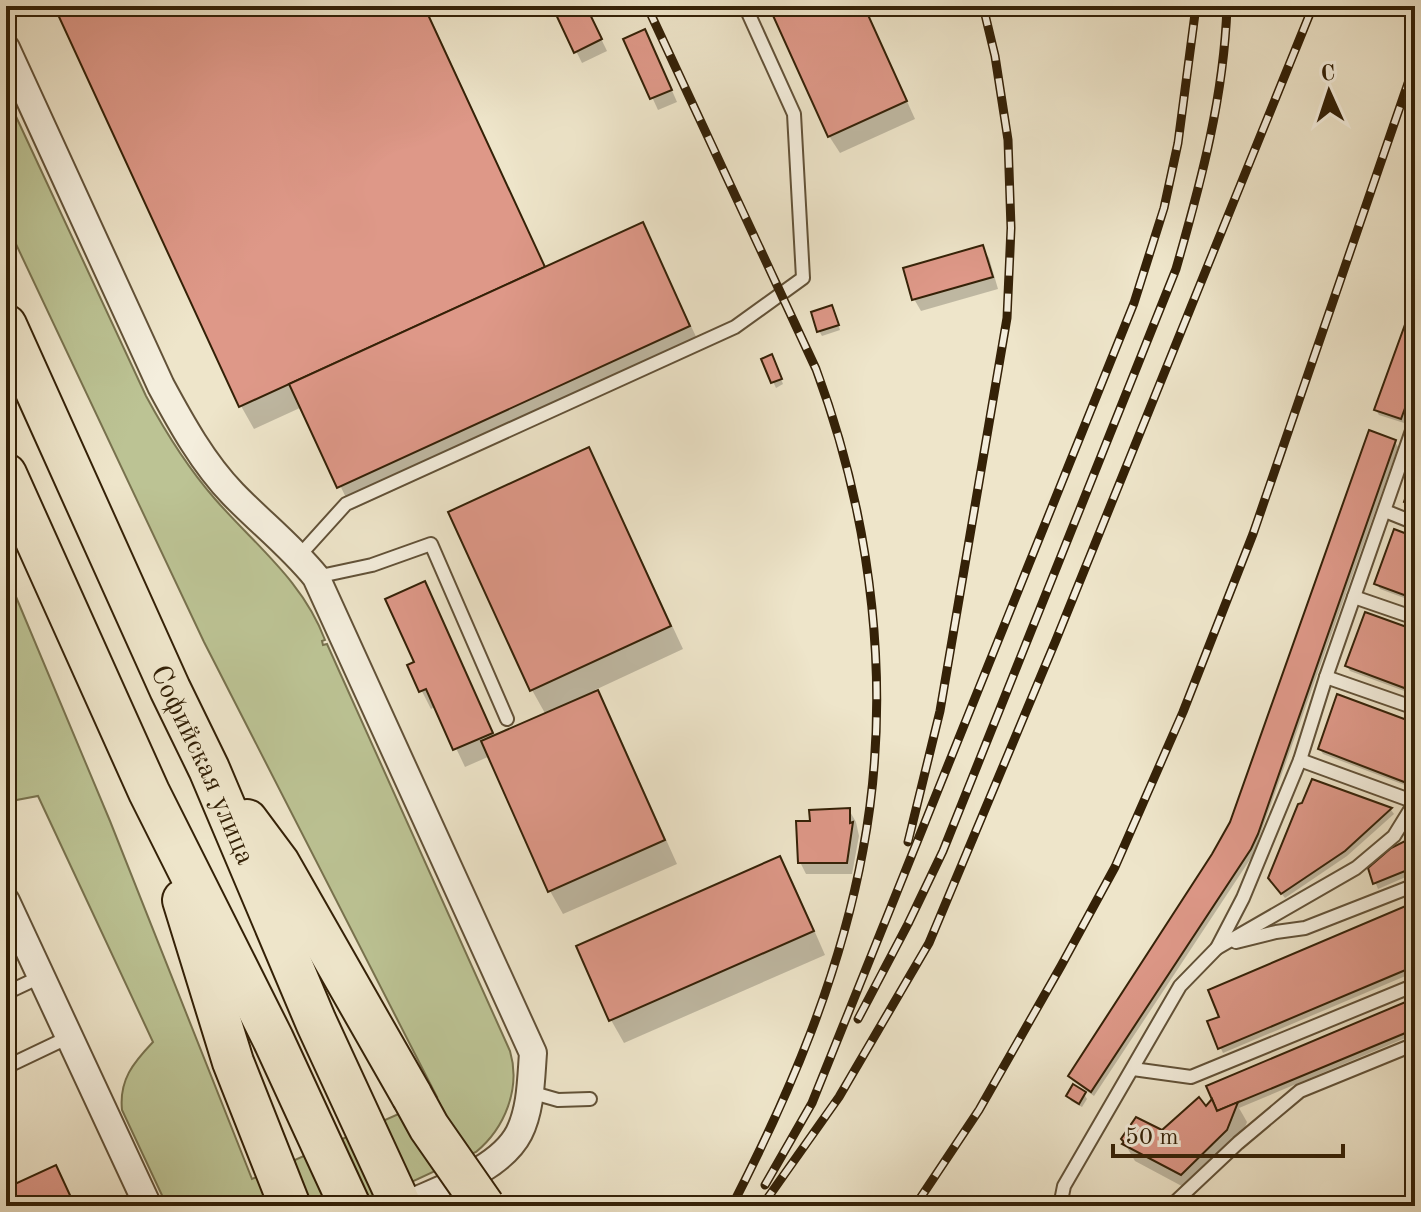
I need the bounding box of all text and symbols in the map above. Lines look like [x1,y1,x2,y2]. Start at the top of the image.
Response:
north arrow [1289,52,1369,132]
text: С [1320,63,1336,85]
street label: Софийская улица [144,662,259,869]
scale bar [1113,1108,1343,1158]
text: 50 m [1125,1126,1179,1150]

